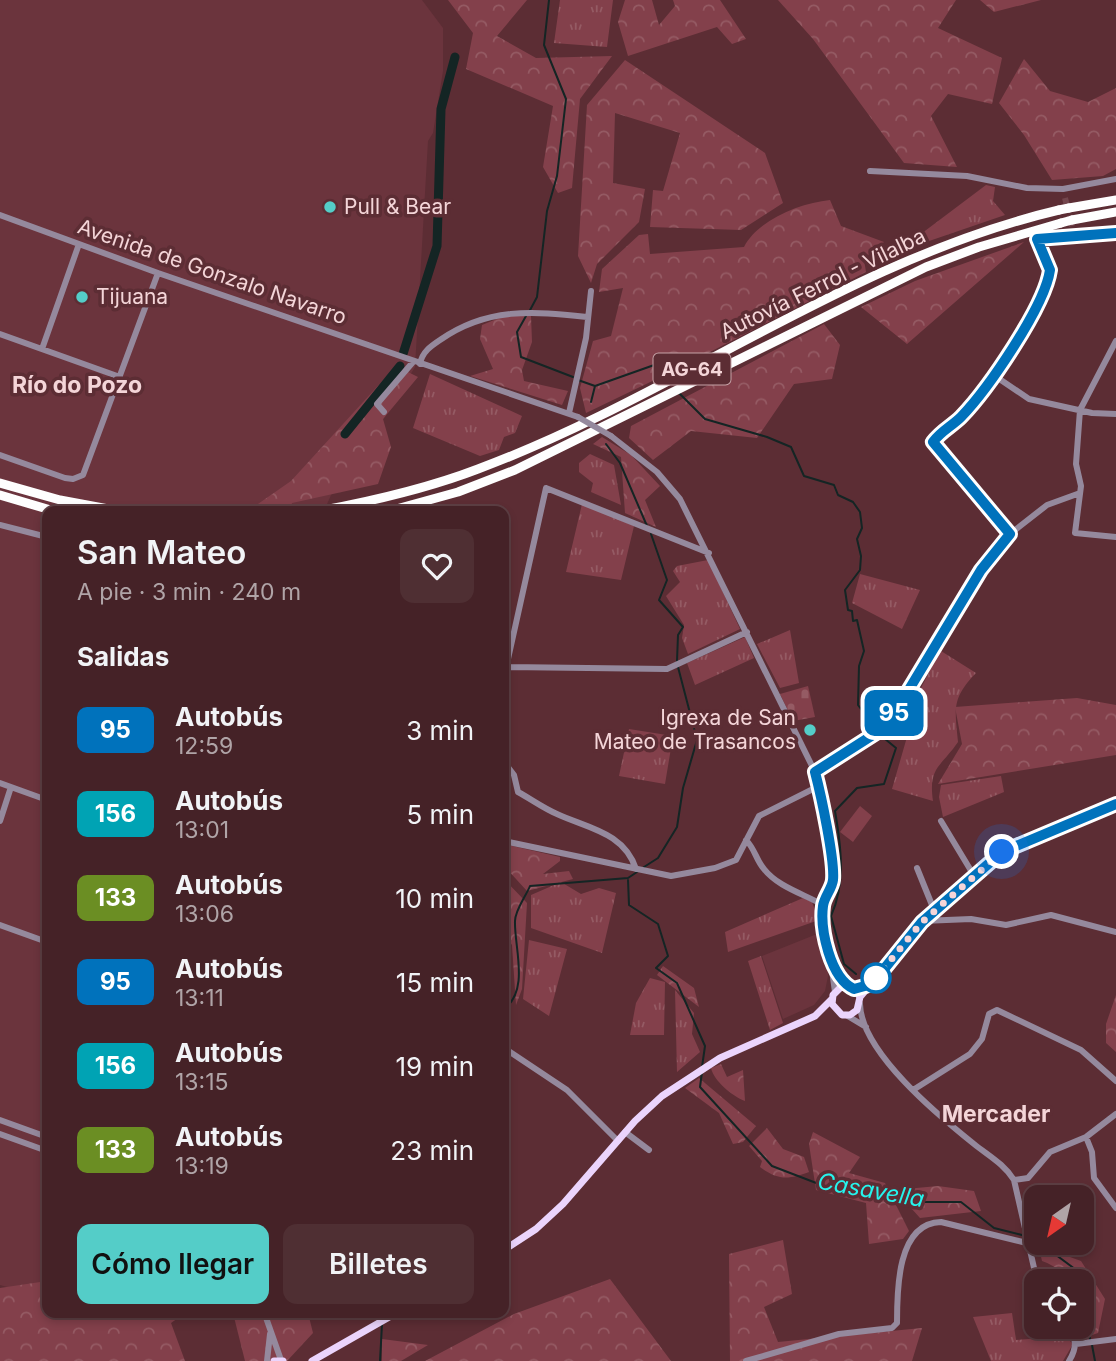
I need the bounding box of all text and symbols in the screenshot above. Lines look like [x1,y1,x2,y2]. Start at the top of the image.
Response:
place label: Pull & Bear [344,194,451,219]
marker: Pull & Bear [322,199,338,215]
street label: Avenida de Gonzalo Navarro [75,214,350,329]
street label: Autovía Ferrol - Vilalba [716,223,930,344]
place label: Tijuana [96,284,168,309]
marker: Tijuana [74,289,90,305]
road number: AG-64 [654,354,730,384]
district label: Río do Pozo [12,371,142,399]
button: heart [400,529,474,603]
text: San Mateo [77,532,246,572]
text: A pie · 3 min · 240 m [77,578,301,606]
text: Salidas [77,641,169,672]
line badge: 95 [862,690,926,736]
text: 95 [879,698,909,727]
text: Autobús [175,701,283,732]
place label: Igrexa de San Mateo de Trasancos [594,705,796,754]
text: 95 [100,715,131,744]
text: 3 min [406,715,474,746]
marker: Igrexa de San Mateo de Trasancos [802,722,818,738]
text: 12:59 [175,732,233,760]
text: Autobús [175,785,283,816]
text: 156 [95,799,136,828]
text: 5 min [406,799,474,830]
text: 13:01 [175,816,229,844]
your location [984,834,1019,869]
text: Autobús [175,869,283,900]
text: 133 [95,883,136,912]
text: 10 min [395,883,474,914]
text: 13:06 [175,900,234,928]
text: Autobús [175,953,283,984]
unlabelled marker [861,963,891,993]
text: 95 [100,967,131,996]
text: 15 min [396,967,474,998]
text: 13:11 [175,984,224,1012]
text: Autobús [175,1037,283,1068]
text: 156 [95,1051,136,1080]
text: 19 min [396,1051,474,1082]
text: 13:15 [175,1068,229,1096]
district label: Mercader [942,1100,1050,1128]
text: Autobús [175,1121,283,1152]
text: 133 [95,1135,136,1164]
text: 23 min [390,1135,474,1166]
text: 13:19 [175,1152,229,1180]
water label: Casavella [815,1167,927,1213]
north arrow [1024,1185,1094,1255]
map controls [1024,1185,1094,1339]
button: Cómo llegar [77,1224,269,1304]
button: Billetes [283,1224,474,1304]
button: locate [1024,1269,1094,1339]

